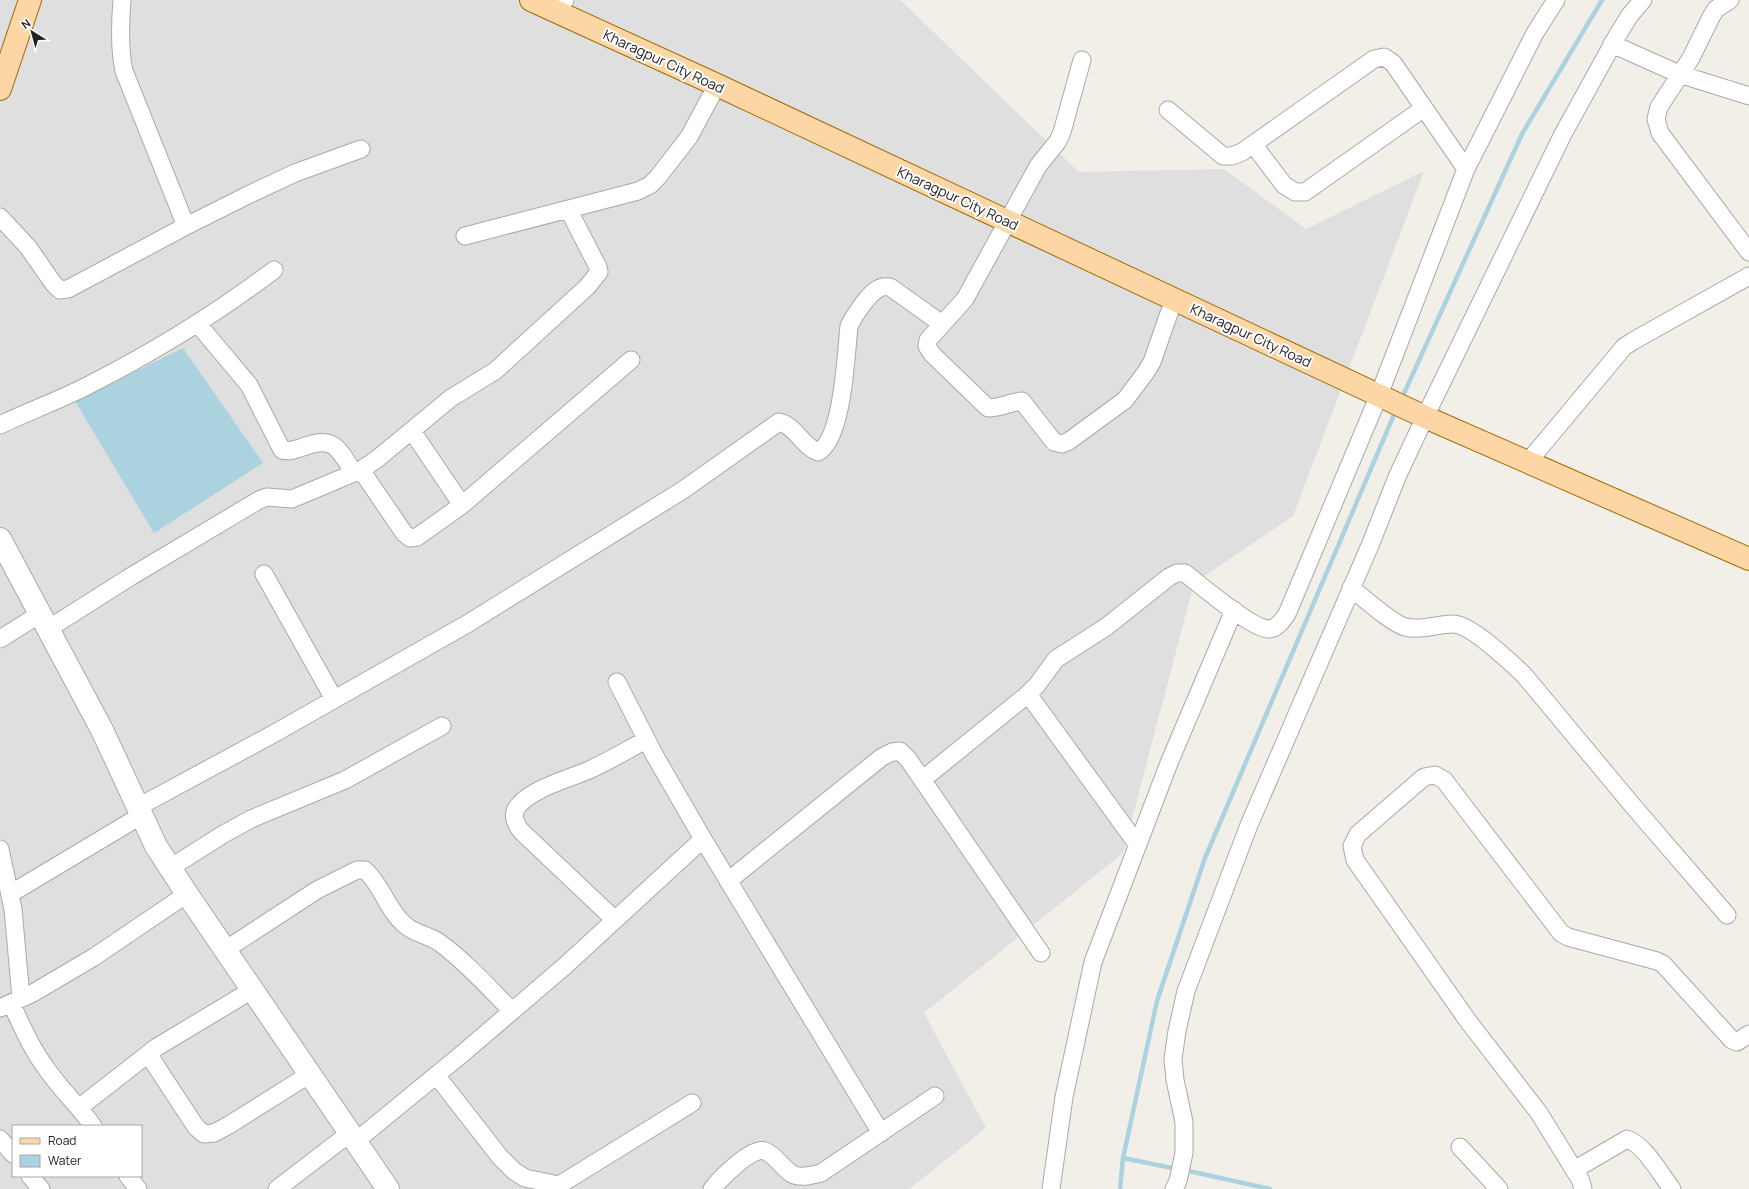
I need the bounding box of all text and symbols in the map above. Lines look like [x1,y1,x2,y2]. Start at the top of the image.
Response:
north arrow [12,12,52,52]
text: N [18,15,33,32]
street label: Kharagpur City Road [600,25,728,97]
street label: Kharagpur City Road [894,162,1022,234]
street label: Kharagpur City Road [1187,299,1315,371]
legend [12,1125,142,1177]
text: Road [48,1132,76,1149]
text: Water [48,1152,82,1169]

